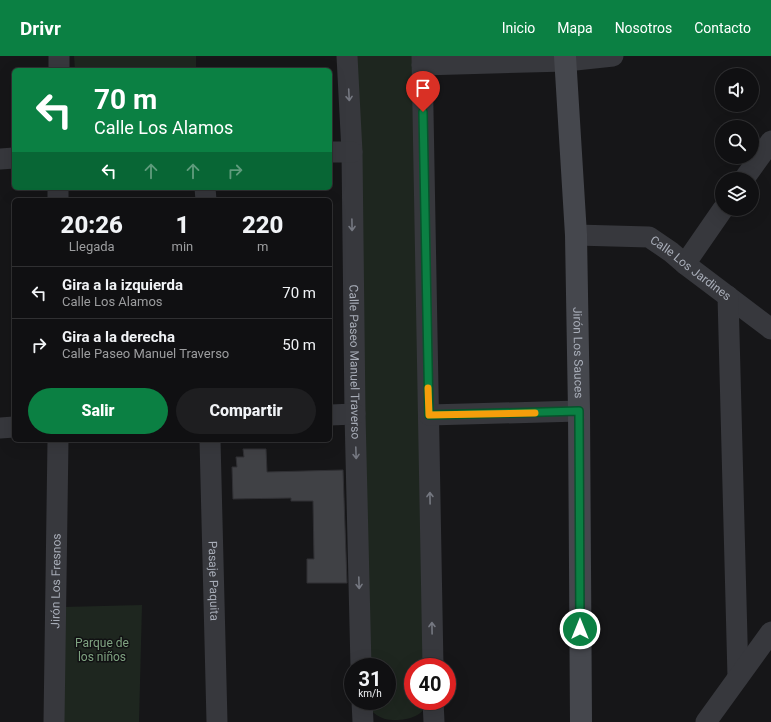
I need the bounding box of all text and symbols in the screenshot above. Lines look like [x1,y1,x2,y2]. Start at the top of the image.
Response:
text: Drivr [20,17,61,40]
text: Inicio [502,20,535,36]
text: Mapa [557,20,593,36]
text: Nosotros [615,20,672,36]
text: Contacto [694,20,751,36]
map controls [715,68,759,216]
button: sound [715,68,759,112]
pin [406,71,440,112]
icon: arrive [412,77,434,99]
text: 70 m [94,83,157,116]
icon: left [28,84,80,136]
one-way arrow [345,88,353,101]
text: Calle Los Alamos [94,117,233,138]
button: search [715,120,759,164]
icon: left [98,160,120,182]
icon: ahead [140,160,162,182]
icon: ahead [182,160,204,182]
icon: right [224,160,246,182]
button: layers [715,172,759,216]
text: 20:26 [61,211,123,239]
text: 1 [175,211,189,239]
text: 220 [242,211,283,239]
one-way arrow [348,218,356,231]
street label: Calle Los Jardines [647,233,734,303]
text: Llegada [69,239,115,254]
text: min [172,239,193,254]
text: m [257,239,268,254]
text: Gira a la izquierda [62,276,183,294]
icon: left [28,282,50,304]
text: 70 m [282,284,316,302]
street label: Calle Paseo Manuel Traverso [347,284,363,439]
text: Calle Los Alamos [62,294,163,309]
street label: Jirón Los Sauces [570,307,586,399]
text: Gira a la derecha [62,328,175,346]
icon: right [28,334,50,356]
text: 50 m [282,336,316,354]
text: Calle Paseo Manuel Traverso [62,346,229,361]
button: Salir [28,388,168,434]
button: Compartir [176,388,316,434]
one-way arrow [352,446,359,459]
one-way arrow [426,492,434,505]
street label: Jirón Los Fresnos [48,533,64,629]
street label: Pasaje Paquita [206,541,221,621]
one-way arrow [355,576,363,589]
position arrow [559,608,601,650]
one-way arrow [428,622,436,635]
park label: Parque de los niños [75,636,129,664]
speed limit sign: 40 [404,658,456,710]
text: 31 [359,667,381,691]
text: km/h [358,688,382,699]

